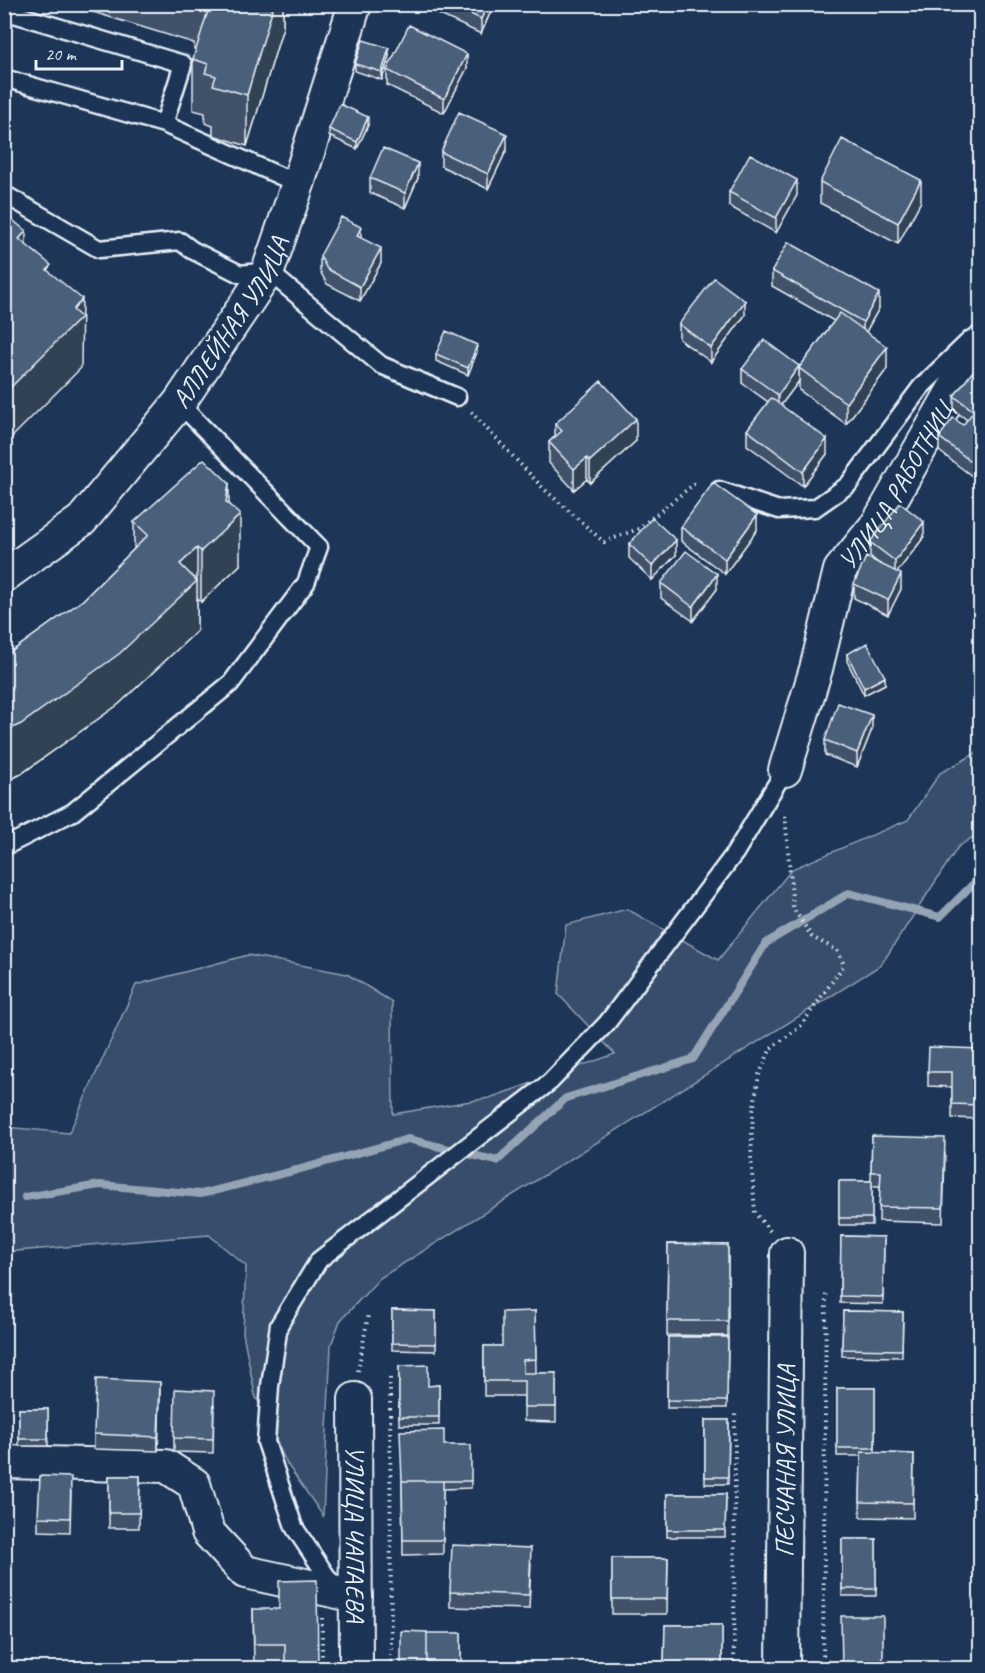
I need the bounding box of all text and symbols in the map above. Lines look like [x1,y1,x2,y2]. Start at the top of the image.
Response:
scale bar [36,33,122,71]
text: 20 m [45,43,78,65]
street label: АЛЛЕЙНАЯ УЛИЦА [164,231,295,414]
street label: УЛИЦА РАБОТНИЦ [831,393,961,576]
street label: ПЕСЧАНАЯ УЛИЦА [768,1363,802,1557]
street label: УЛИЦА ЧАПАЕВА [339,1446,372,1624]

